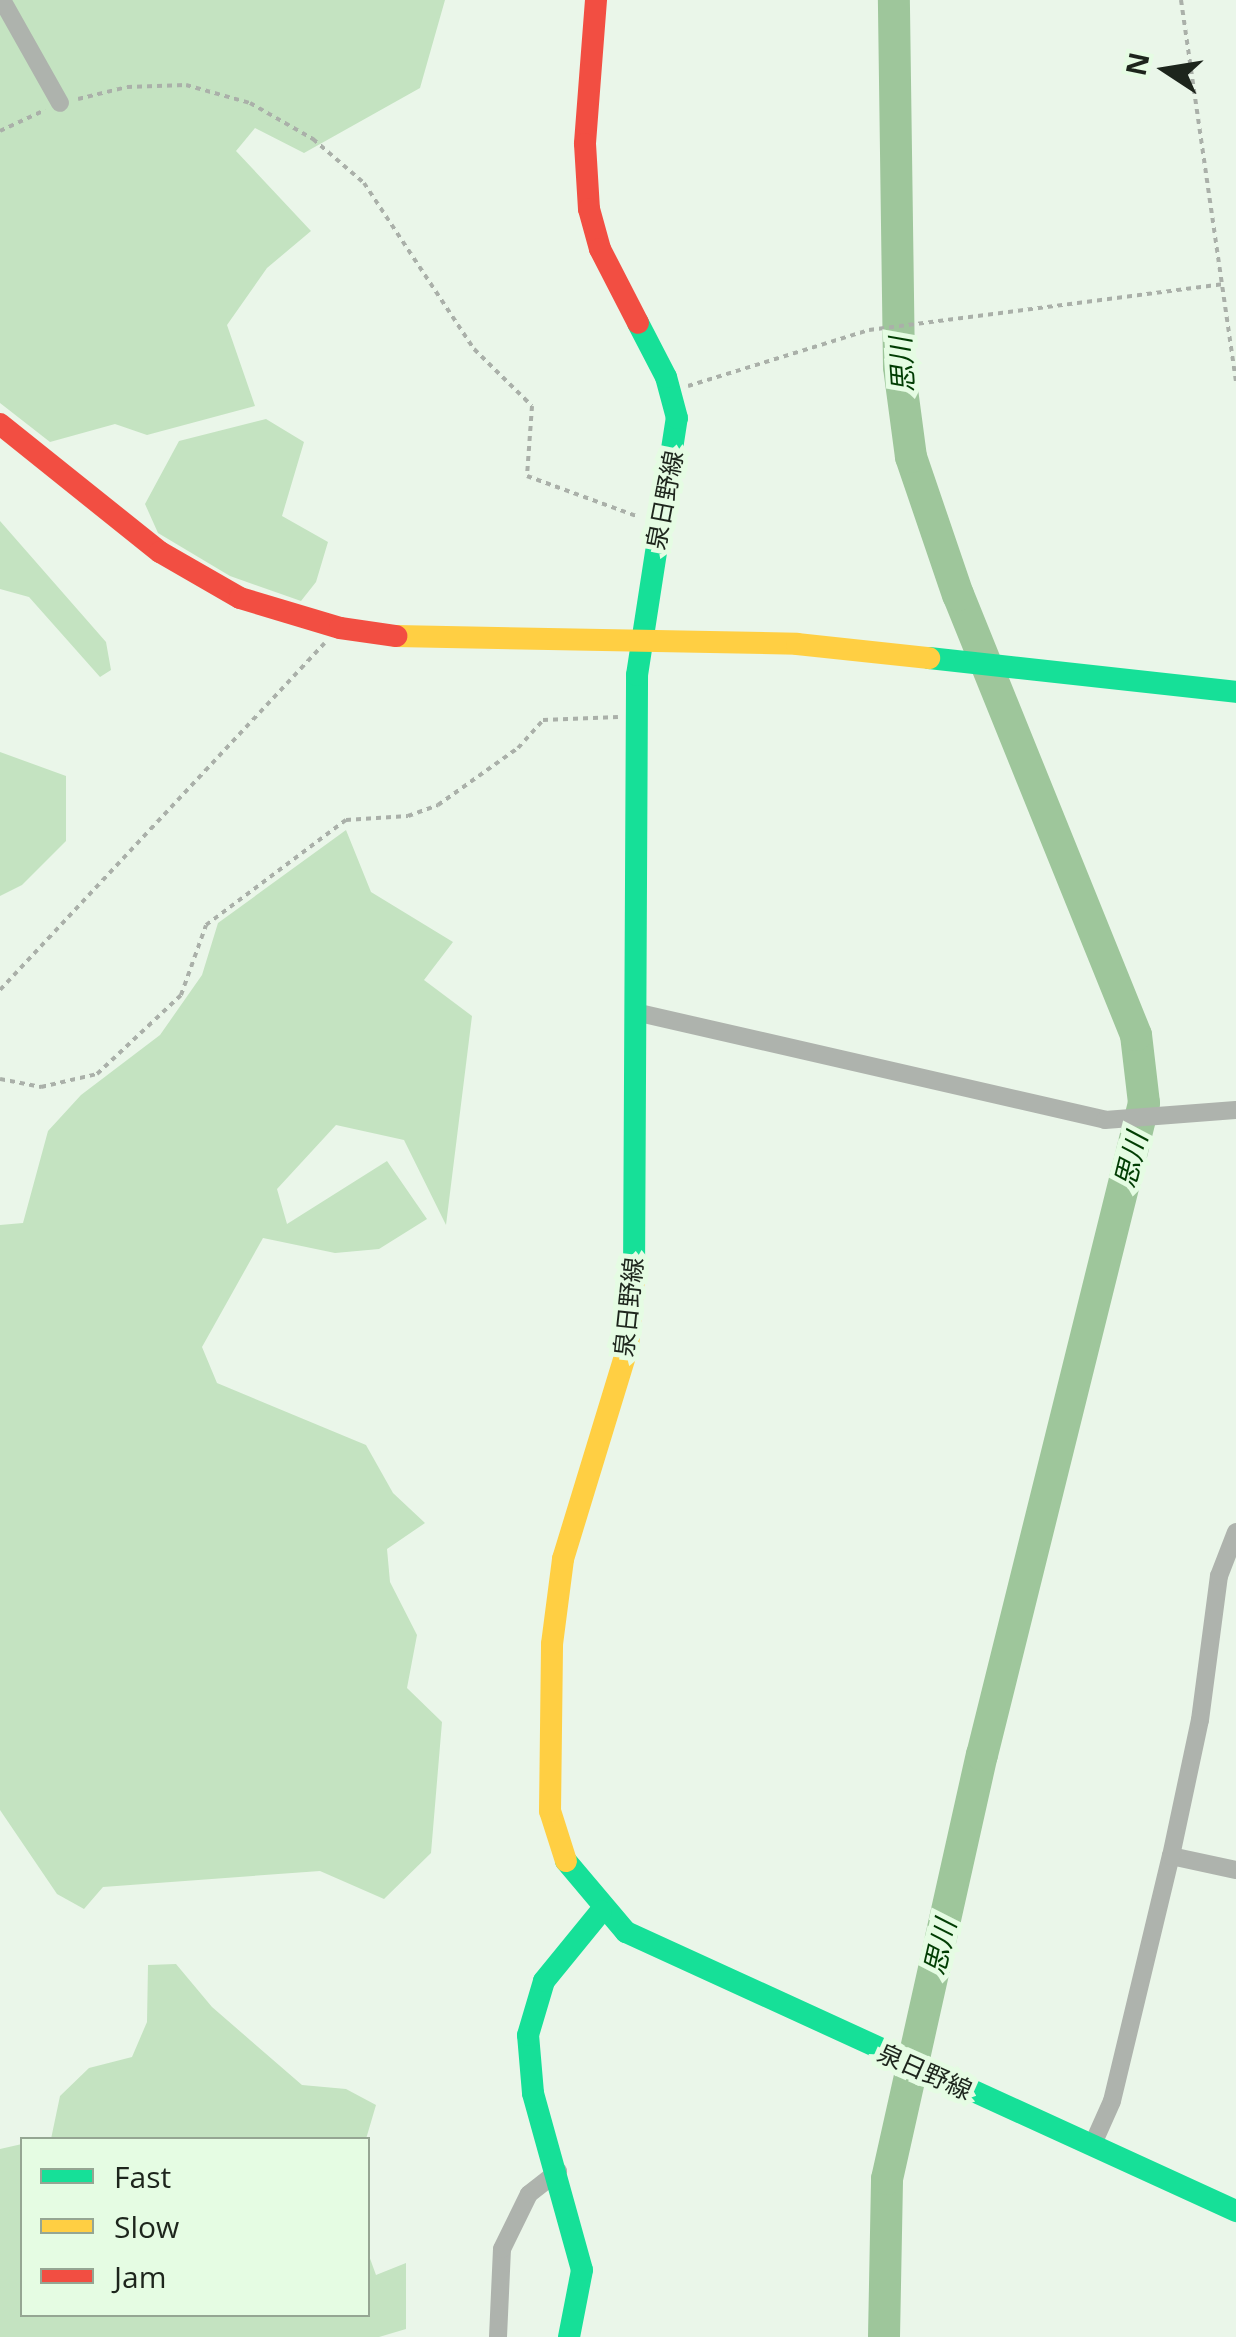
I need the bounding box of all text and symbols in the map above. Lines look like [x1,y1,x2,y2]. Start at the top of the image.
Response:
north arrow [1116,20,1216,120]
text: N [1116,49,1158,79]
water label: 思川 [882,336,920,394]
street label: 泉日野線 [640,448,688,552]
water label: 思川 [1107,1129,1153,1191]
street label: 泉日野線 [608,1256,648,1358]
water label: 思川 [916,1916,962,1978]
street label: 泉日野線 [873,2037,977,2105]
legend [20,2137,370,2317]
text: Fast [114,2156,171,2197]
text: Slow [114,2206,179,2247]
text: Jam [114,2256,167,2297]

